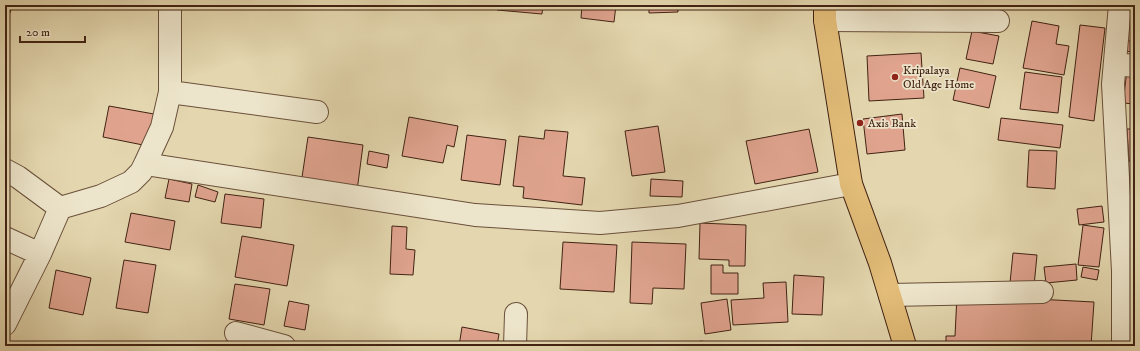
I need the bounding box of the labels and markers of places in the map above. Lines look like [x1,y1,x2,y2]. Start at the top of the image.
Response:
place label: Kripalaya Old Age Home [903,63,974,92]
marker: Kripalaya Old Age Home [890,72,900,82]
place label: Axis Bank [868,116,916,131]
marker: Axis Bank [855,118,865,128]

